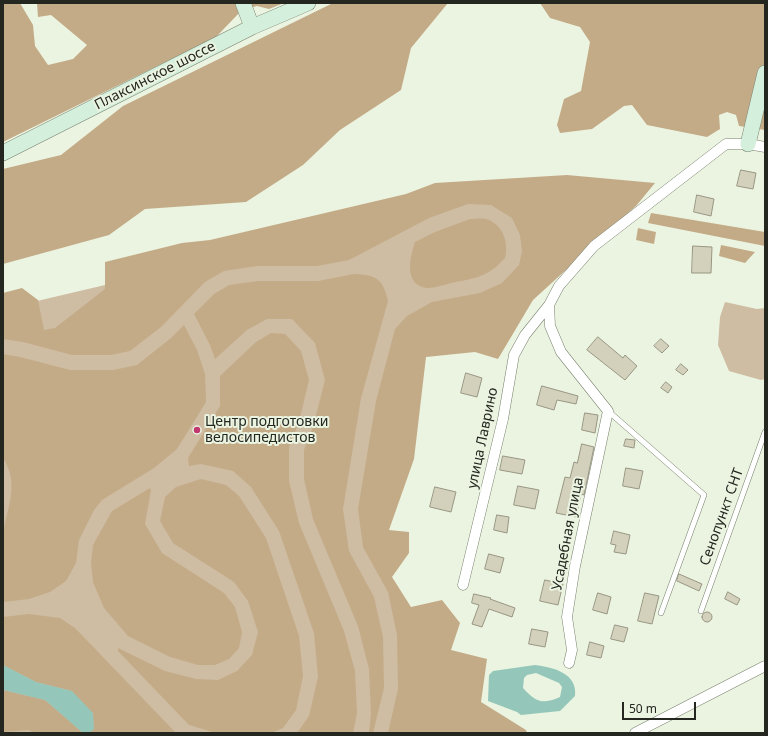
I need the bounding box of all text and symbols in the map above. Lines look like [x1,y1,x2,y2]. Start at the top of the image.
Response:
street label: Плаксинское шоссе [92,38,218,114]
street label: улица Лаврино [464,386,502,490]
place label: Центр подготовки велосипедистов [205,414,328,446]
marker: Центр подготовки велосипедистов [192,425,202,435]
street label: Сенопункт СНТ [697,466,747,568]
street label: Усадебная улица [549,476,587,592]
scale bar [624,694,698,720]
text: 50 m [629,700,657,717]

